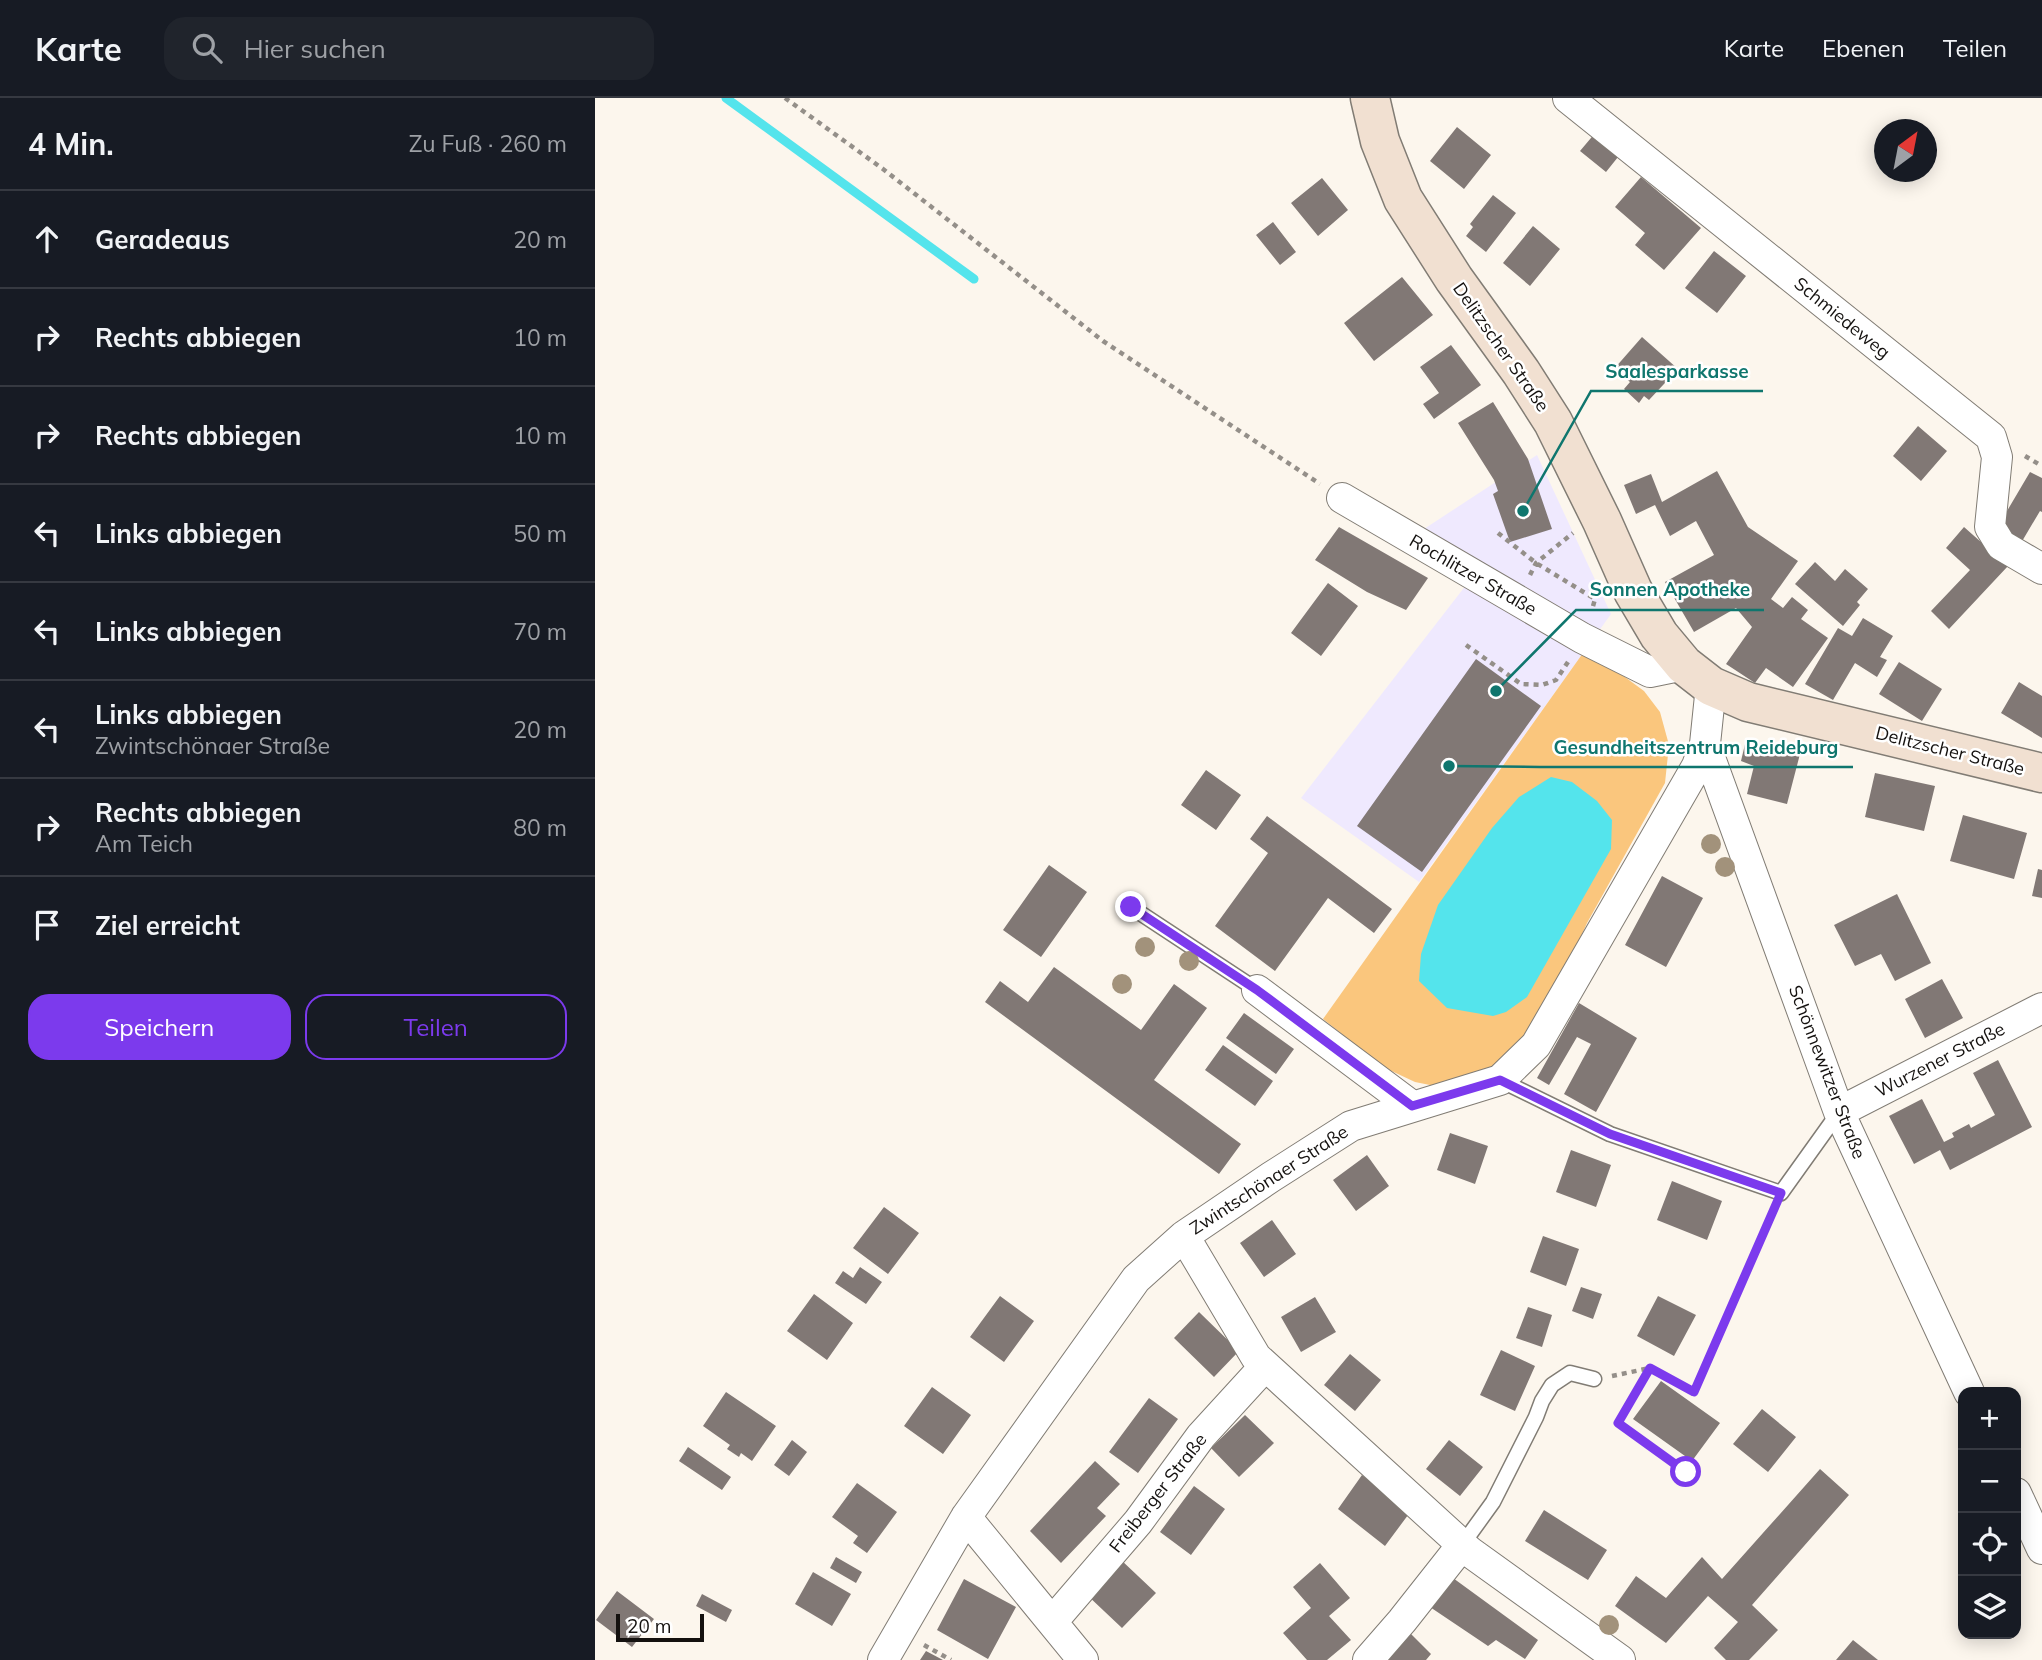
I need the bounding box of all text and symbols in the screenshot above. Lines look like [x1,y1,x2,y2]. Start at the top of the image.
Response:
search box [164,17,654,80]
text: Karte [35,28,122,69]
icon: search [188,29,226,67]
text: Hier suchen [244,32,386,65]
text: Karte [1724,33,1784,63]
text: Ebenen [1822,33,1905,63]
text: Teilen [1943,33,2007,63]
north arrow [1874,119,1937,182]
text: 4 Min. [28,125,114,163]
text: Zu Fuß · 260 m [409,129,567,158]
icon: ahead [28,220,66,258]
text: Geradeaus [95,223,230,256]
text: 20 m [513,225,567,254]
street label: Schmiedeweg [1790,272,1895,363]
street label: Delitzscher Straße [1448,278,1555,416]
icon: right [28,318,66,356]
text: Rechts abbiegen [95,321,301,354]
text: 10 m [513,323,567,352]
callout: Saalesparkasse [1591,351,1763,391]
text: Saalesparkasse [1605,359,1749,383]
icon: right [28,416,66,454]
text: Rechts abbiegen [95,419,301,452]
text: 10 m [513,421,567,450]
icon: left [28,514,66,552]
text: Links abbiegen [95,517,282,550]
text: 50 m [513,519,567,548]
street label: Rochlitzer Straße [1406,529,1541,620]
callout: Sonnen Apotheke [1576,570,1764,610]
text: Sonnen Apotheke [1590,577,1750,601]
icon: left [28,612,66,650]
text: Links abbiegen [95,615,282,648]
text: 70 m [513,617,567,646]
text: Links abbiegen [95,698,282,731]
icon: left [28,710,66,748]
text: 20 m [513,715,567,744]
street label: Delitzscher Straße [1873,721,2027,780]
callout: Gesundheitszentrum Reideburg [1540,727,1853,767]
text: Zwintschönaer Straße [95,731,330,760]
text: Gesundheitszentrum Reideburg [1554,735,1838,759]
text: Rechts abbiegen [95,796,301,829]
icon: right [28,808,66,846]
text: 80 m [513,813,567,842]
text: Am Teich [95,829,193,858]
route end [1115,891,1146,922]
icon: arrive [28,906,66,944]
text: Ziel erreicht [95,909,240,942]
street label: Schönnewitzer Straße [1784,982,1871,1162]
button: Speichern [28,994,291,1060]
button: Teilen [305,994,567,1060]
street label: Wurzener Straße [1871,1017,2008,1102]
street label: Zwintschönaer Straße [1185,1120,1352,1239]
map controls [1958,1387,2021,1639]
button: + [1958,1387,2021,1450]
street label: Freiberger Straße [1104,1428,1211,1557]
button: − [1958,1450,2021,1513]
route start [1670,1456,1701,1487]
button: locate [1958,1513,2021,1576]
button: layers [1958,1576,2021,1639]
scale bar [616,1611,703,1643]
text: 20 m [627,1614,671,1638]

